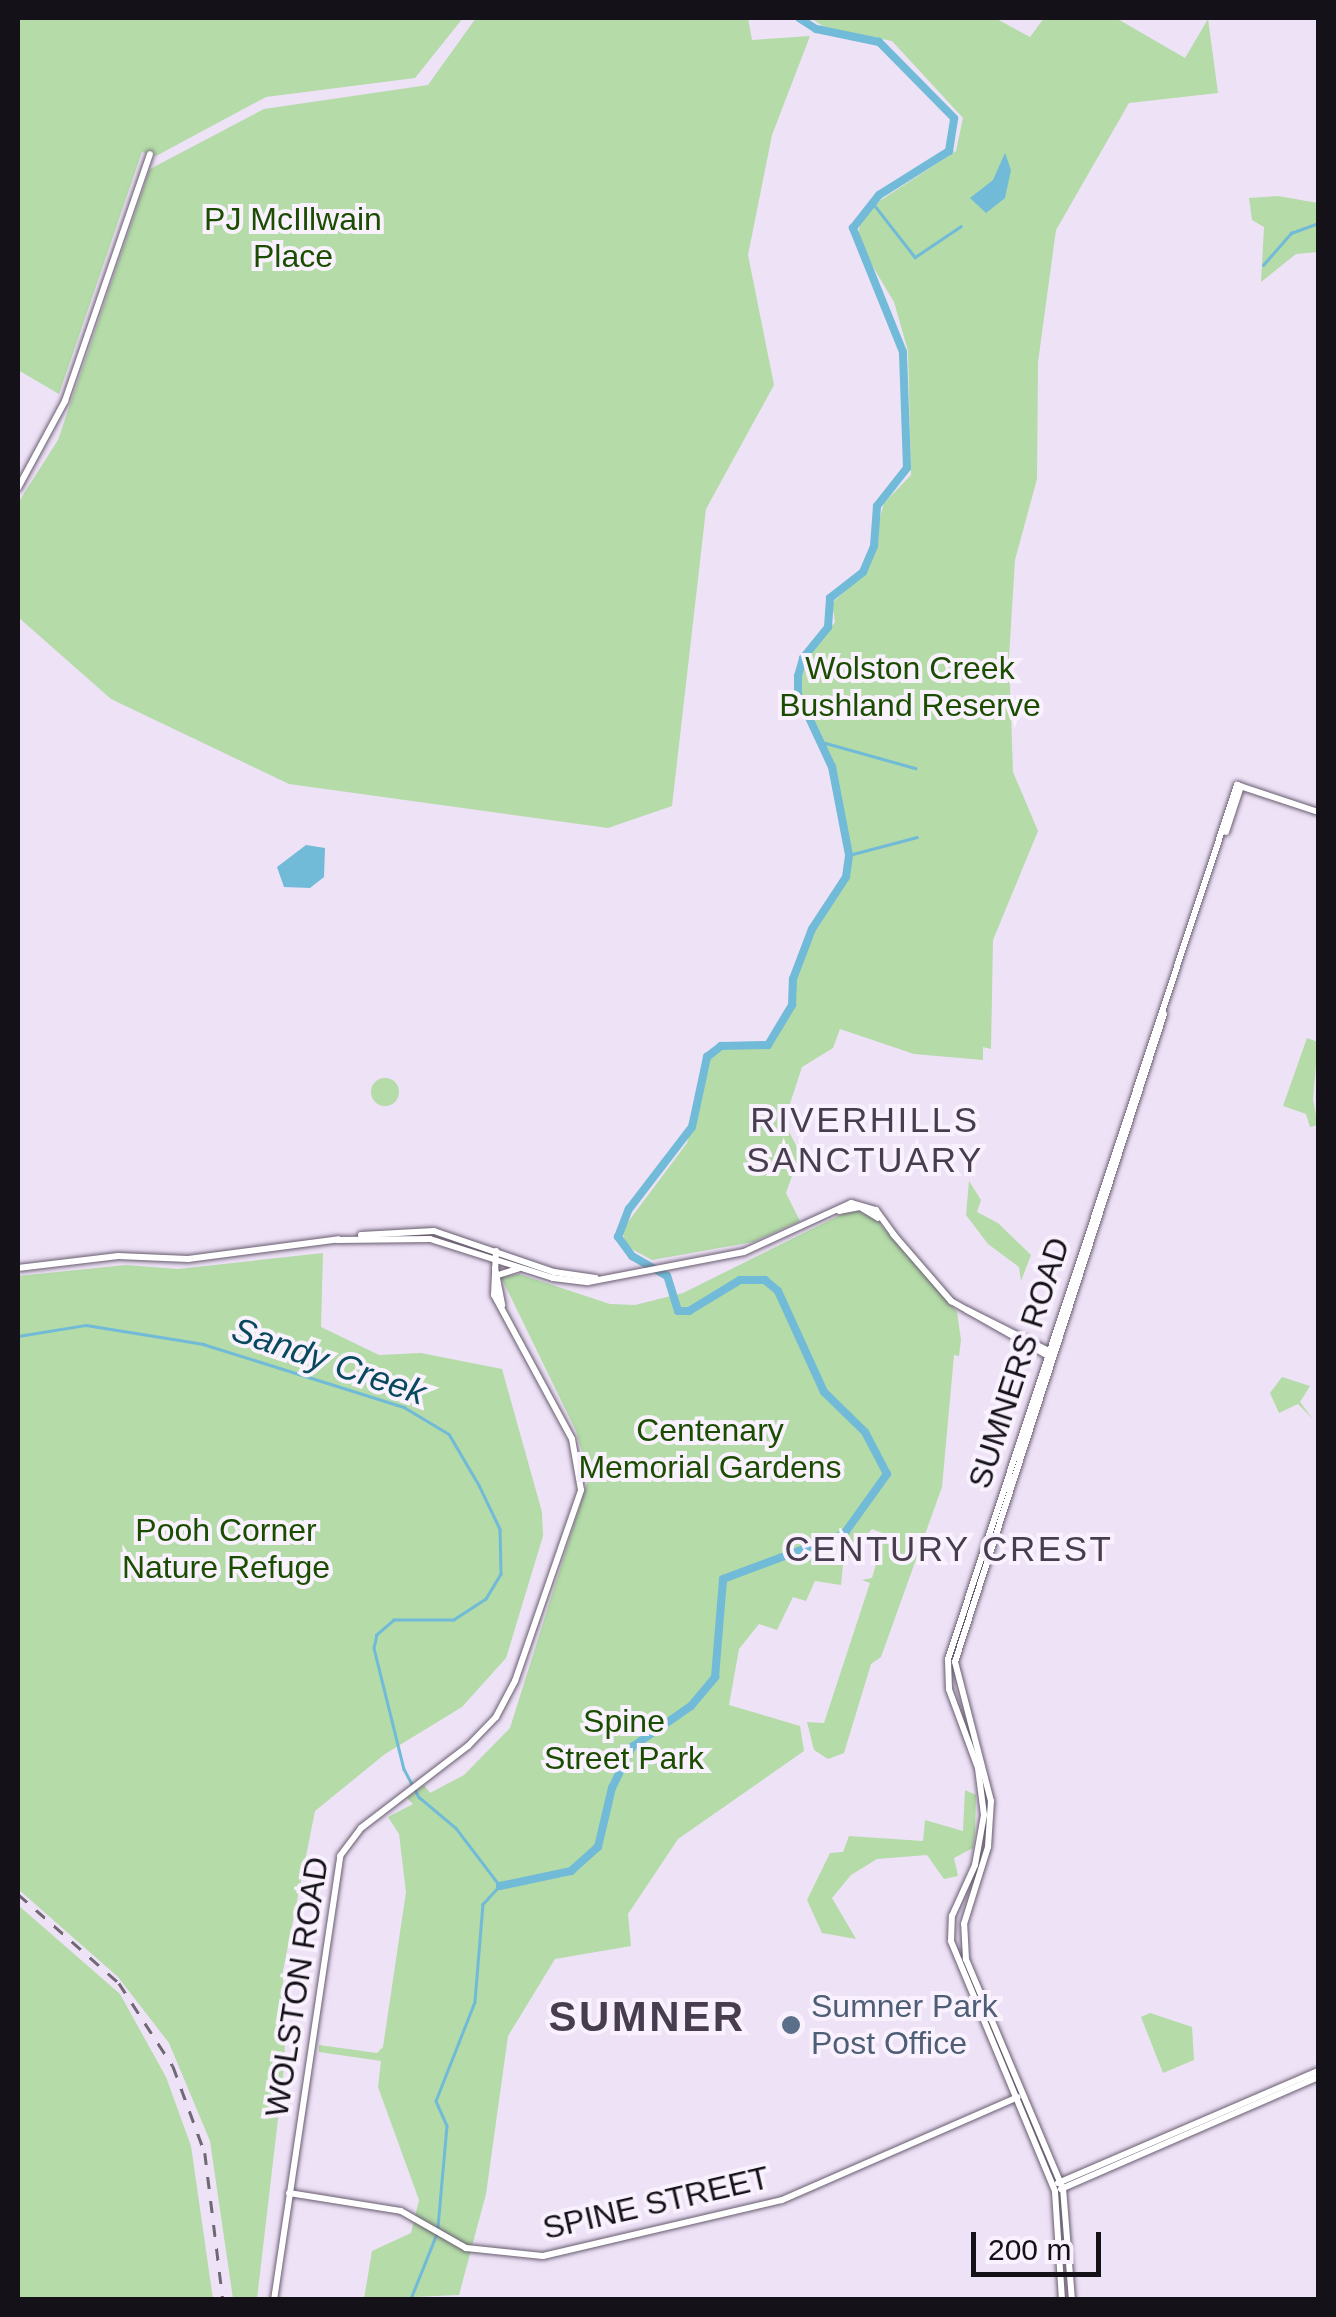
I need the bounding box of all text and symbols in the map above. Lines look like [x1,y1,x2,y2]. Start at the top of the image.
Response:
park label: PJ McIllwain Place [204,201,382,276]
park label: Wolston Creek Bushland Reserve [779,650,1041,725]
district label: RIVERHILLS SANCTUARY [746,1099,984,1181]
street label: SUMNERS ROAD [960,1233,1078,1493]
water label: Sandy Creek [227,1308,431,1414]
park label: Centenary Memorial Gardens [578,1412,842,1487]
park label: Pooh Corner Nature Refuge [122,1512,330,1587]
district label: CENTURY CREST [784,1528,1114,1570]
park label: Spine Street Park [544,1703,704,1778]
street label: WOLSTON ROAD [258,1854,336,2120]
place label: Sumner Park Post Office [811,1988,998,2063]
district label: SUMNER [548,1992,746,2042]
marker: Sumner Park Post Office [780,2014,802,2036]
street label: SPINE STREET [539,2158,773,2248]
scale bar [976,2212,1106,2274]
text: 200 m [988,2233,1071,2266]

